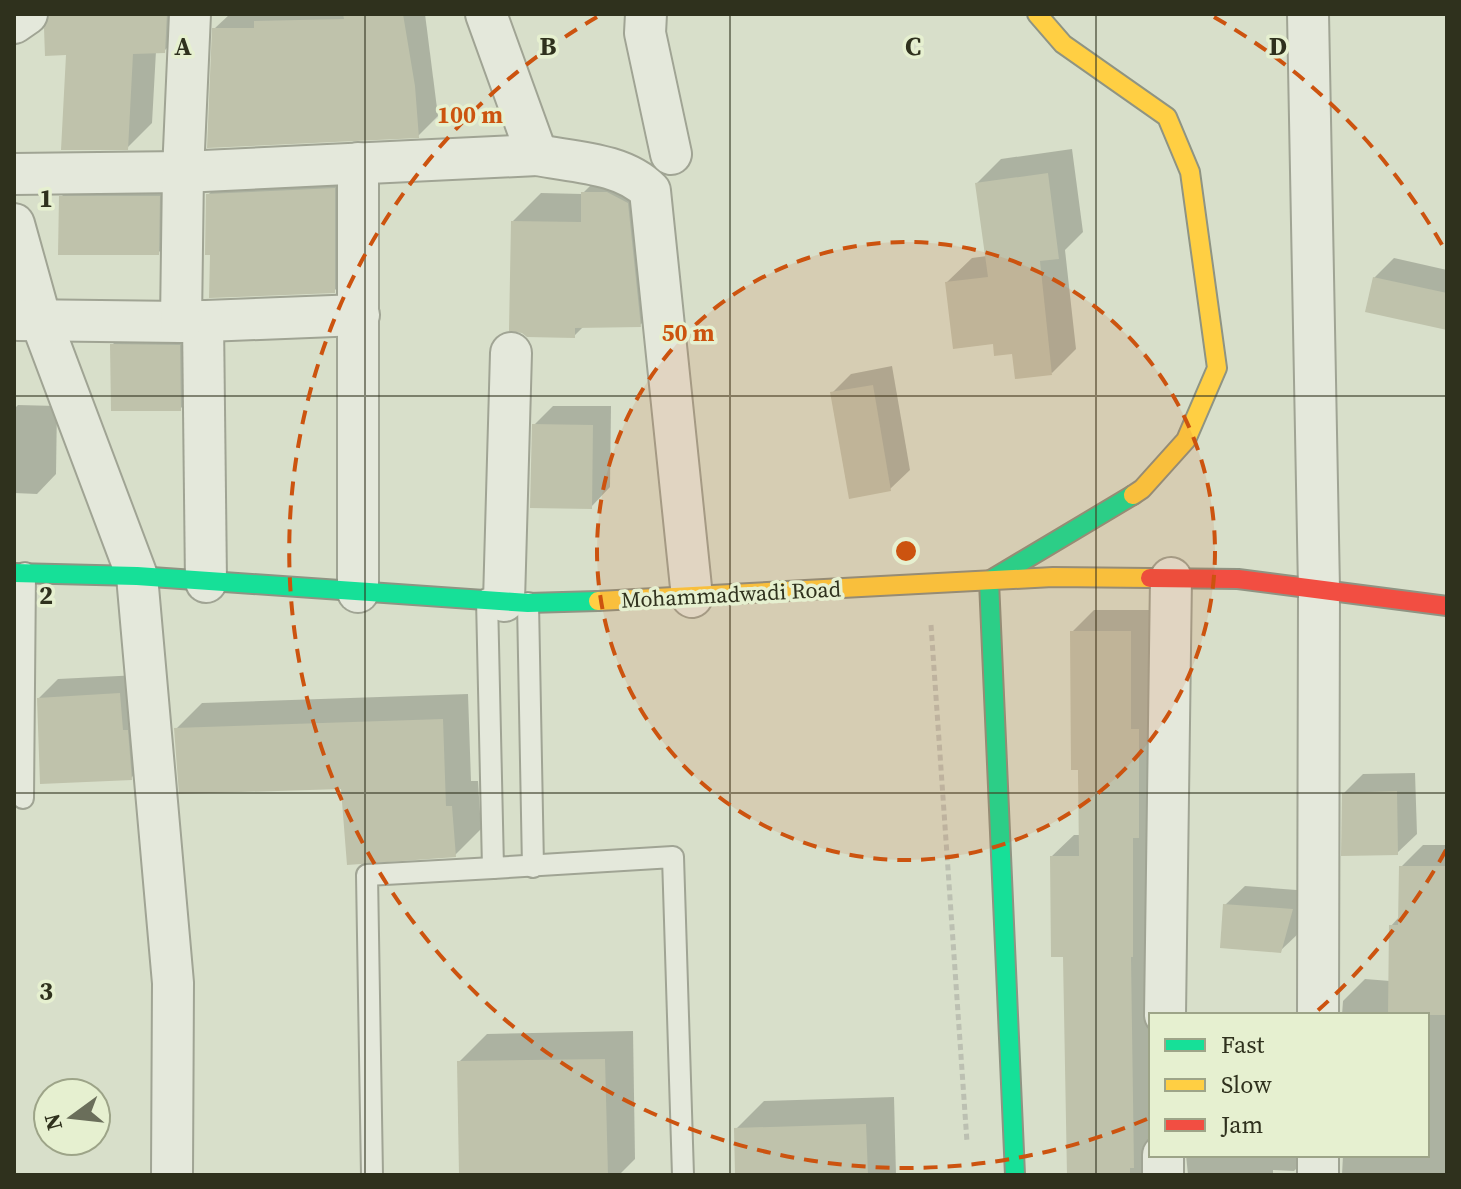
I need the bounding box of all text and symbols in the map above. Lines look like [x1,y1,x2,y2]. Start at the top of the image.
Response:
text: A [174,28,192,64]
text: B [540,28,557,64]
text: C [905,28,921,64]
text: D [1269,28,1287,64]
text: 100 m [437,98,503,131]
text: 1 [39,180,53,216]
text: 50 m [662,316,715,349]
centre of rings [892,537,920,565]
street label: Mohammadwadi Road [620,573,842,615]
text: 2 [39,577,53,613]
text: 3 [39,973,53,1009]
legend [1149,1013,1429,1157]
text: Fast [1221,1028,1265,1061]
text: Slow [1221,1068,1272,1101]
north arrow [32,1077,112,1157]
text: Jam [1220,1108,1263,1141]
text: N [36,1111,69,1134]

